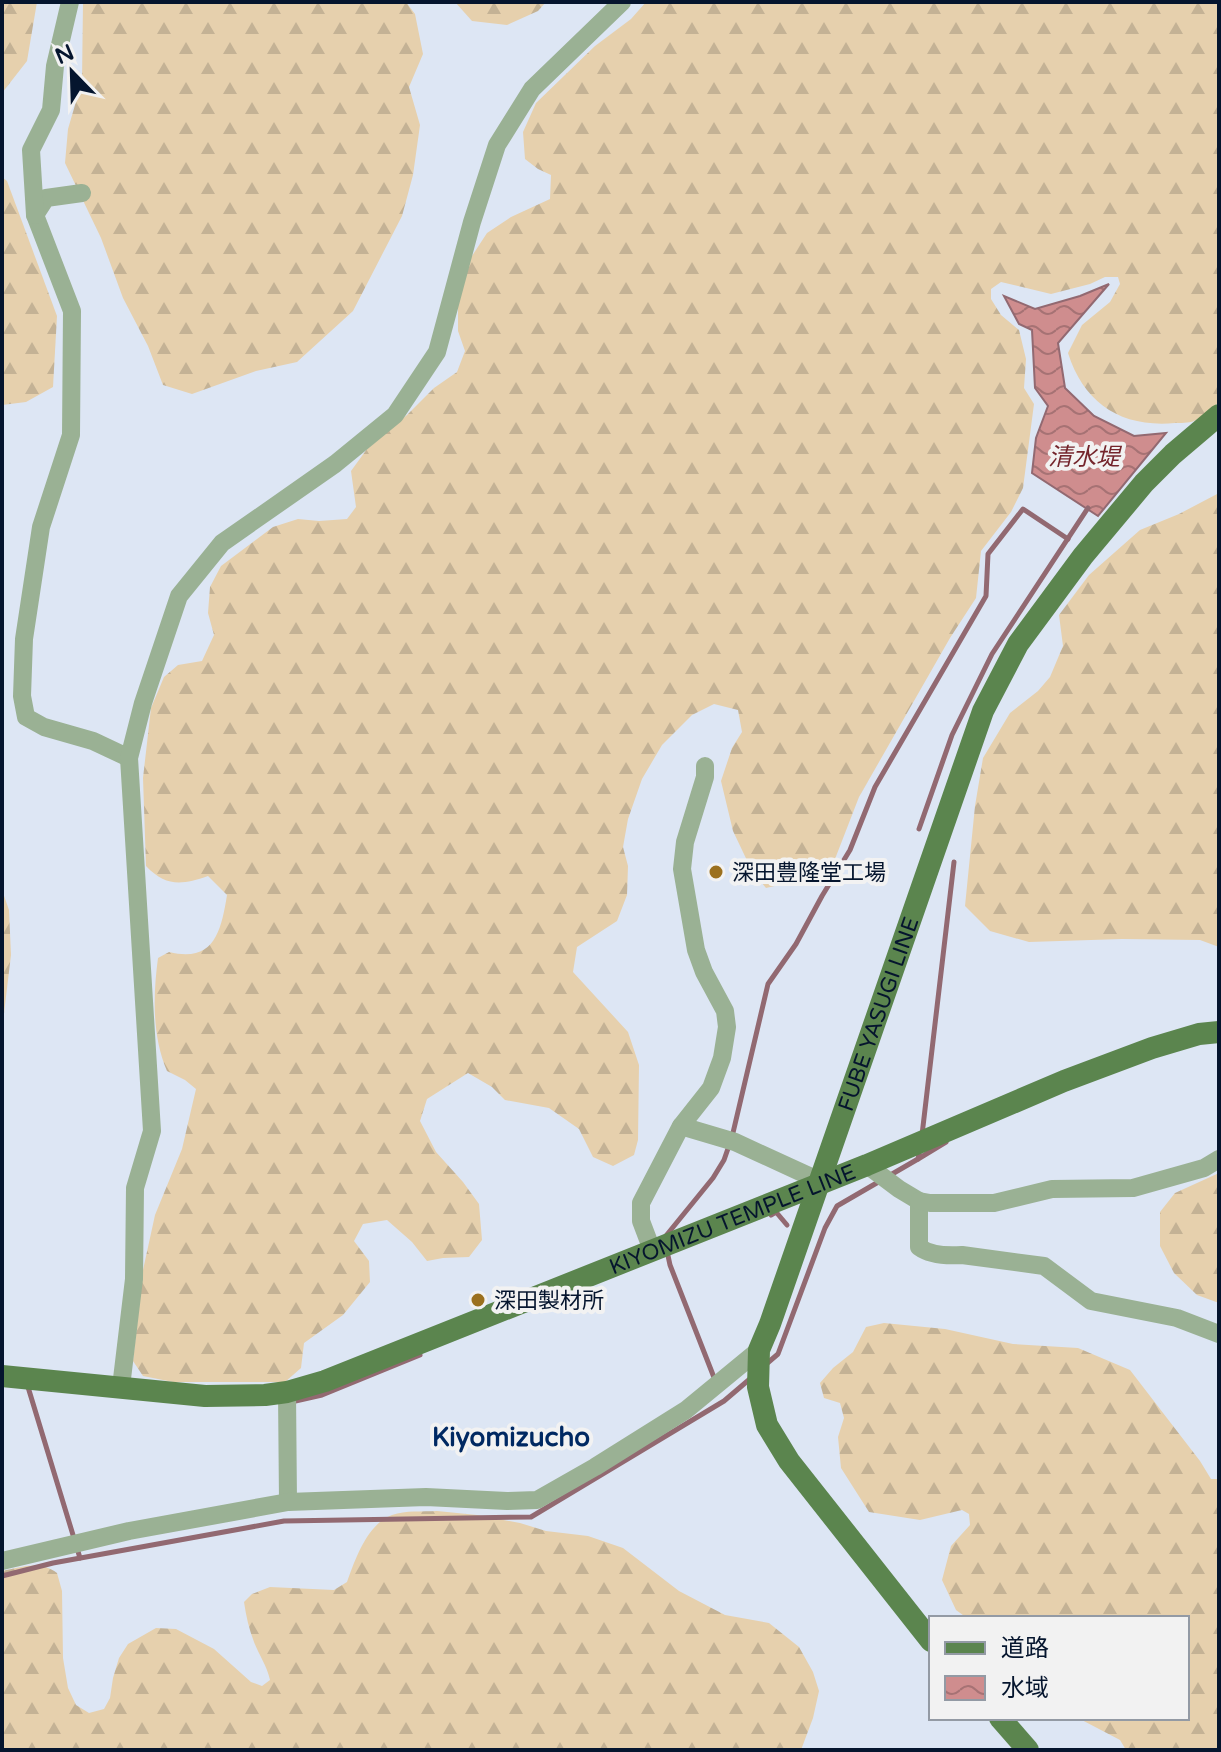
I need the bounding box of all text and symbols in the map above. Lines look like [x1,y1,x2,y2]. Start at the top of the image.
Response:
north arrow [32,32,112,112]
text: N [51,39,78,70]
water label: 清水堤 [1048,443,1123,472]
place label: 深田豊隆堂工場 [732,860,886,886]
marker: 深田豊隆堂工場 [707,863,725,881]
street label: FUBE YASUGI LINE [833,914,924,1115]
street label: KIYOMIZU TEMPLE LINE [606,1159,859,1280]
place label: 深田製材所 [494,1288,604,1314]
marker: 深田製材所 [469,1291,487,1309]
district label: Kiyomizucho [432,1422,590,1453]
legend [929,1616,1189,1720]
text: 道路 [1001,1634,1049,1663]
text: 水域 [1001,1674,1049,1703]

